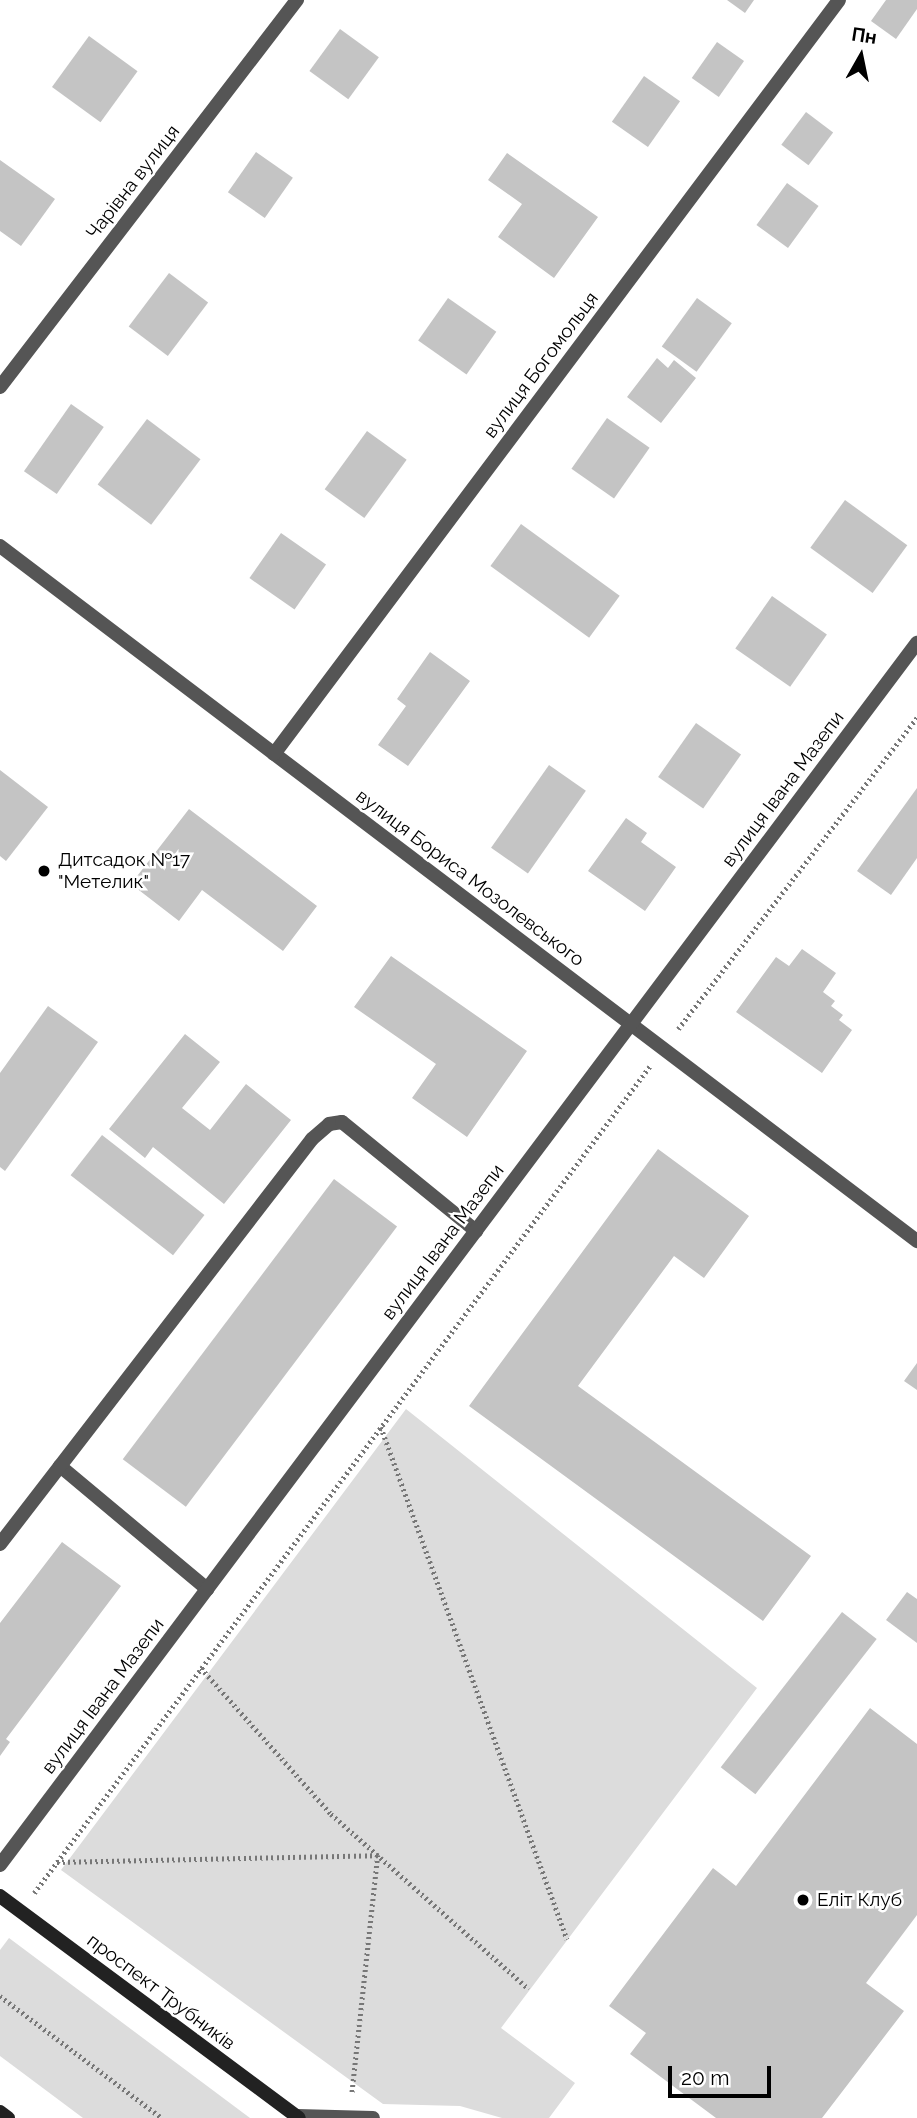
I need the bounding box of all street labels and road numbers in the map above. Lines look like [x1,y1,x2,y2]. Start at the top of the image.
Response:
street label: Чарівна вулиця [81,120,185,244]
street label: вулиця Богомольця [479,288,603,442]
street label: вулиця Івана Мазепи [717,707,849,871]
street label: вулиця Бориса Мозолевського [351,785,589,971]
street label: вулиця Івана Мазепи [377,1160,509,1324]
street label: вулиця Івана Мазепи [37,1614,169,1778]
street label: проспект Трубників [82,1929,240,2055]

